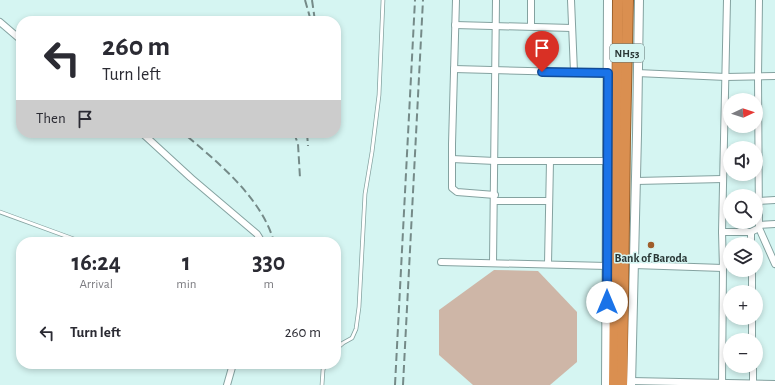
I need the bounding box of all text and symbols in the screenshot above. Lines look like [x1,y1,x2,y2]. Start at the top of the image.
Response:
pin [525,31,559,72]
icon: left [36,32,88,84]
text: 260 m [102,33,170,61]
icon: arrive [531,37,553,59]
road number: NH53 [610,44,644,62]
text: Turn left [102,66,161,84]
north arrow [723,93,763,133]
map controls [723,93,763,373]
icon: arrive [74,108,96,130]
text: Then [36,111,66,126]
button: sound [723,141,763,181]
button: search [723,189,763,229]
button: layers [723,237,763,277]
marker: Bank of Baroda [646,240,656,250]
text: 16:24 [72,251,121,275]
text: 1 [182,251,191,275]
text: 330 [252,251,285,275]
place label: Bank of Baroda [614,252,688,264]
text: Arrival [79,278,113,291]
text: min [176,278,197,291]
text: m [264,278,274,291]
position arrow [586,281,628,323]
button: + [723,285,763,325]
icon: left [36,322,58,344]
text: Turn left [70,325,121,340]
text: 260 m [285,325,321,340]
button: − [723,333,763,373]

